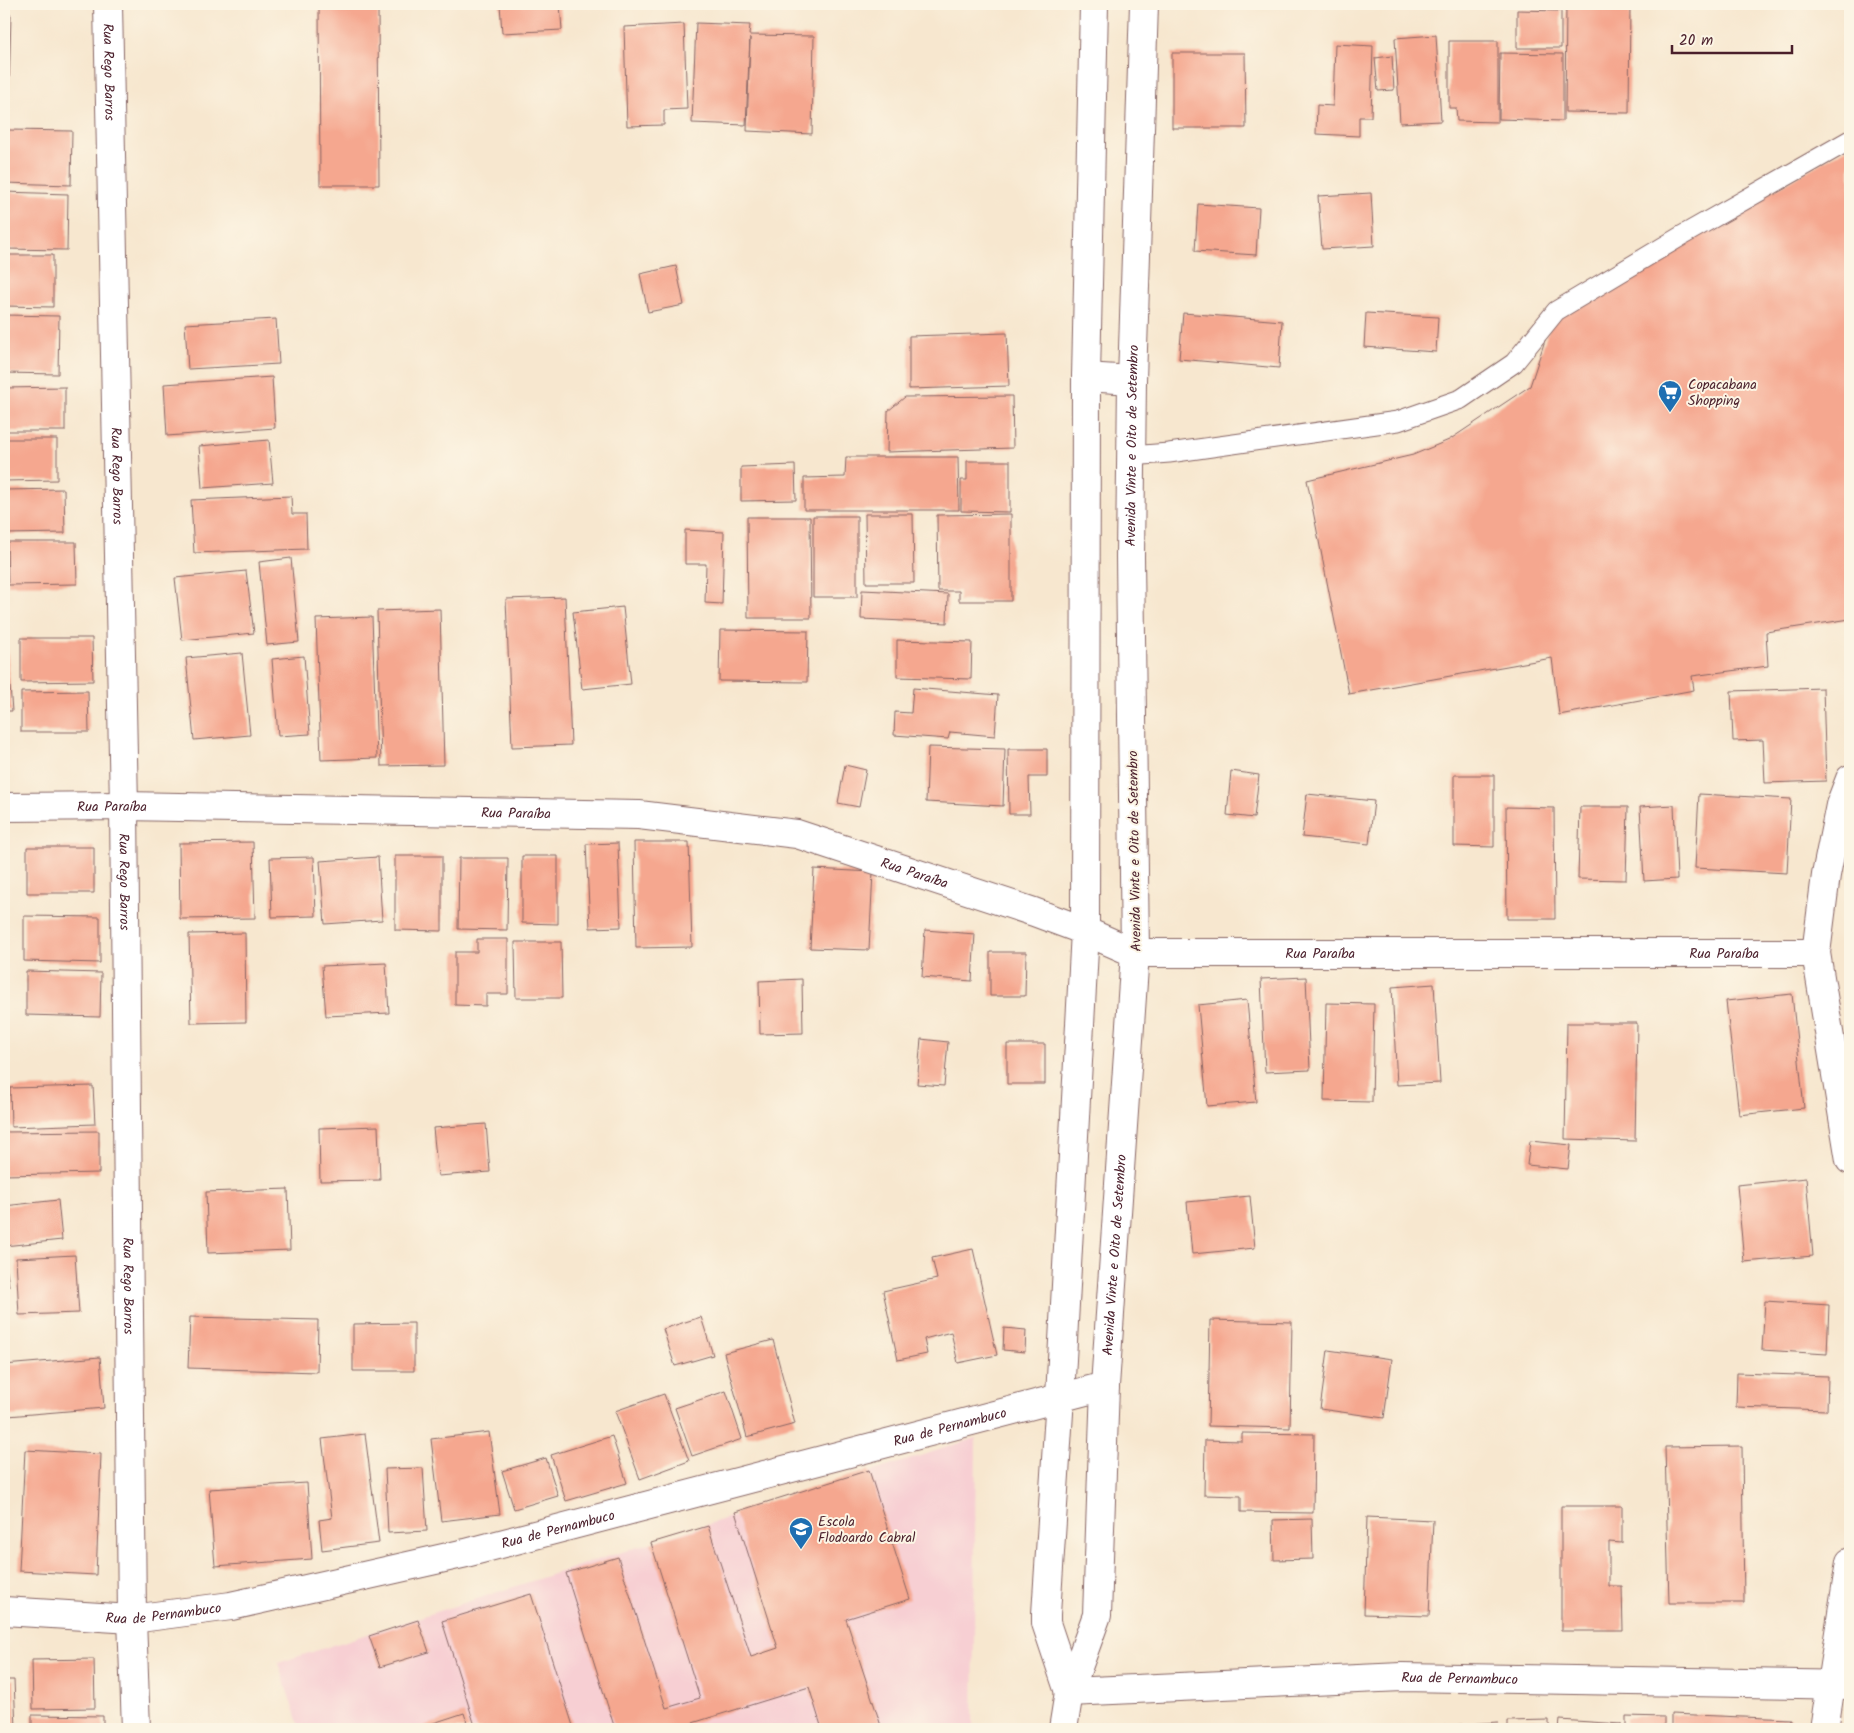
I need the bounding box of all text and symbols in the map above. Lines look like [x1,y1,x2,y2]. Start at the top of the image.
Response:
scale bar [1672,22,1792,54]
street label: Rua Rego Barros [96,23,120,121]
text: 20 m [1679,29,1713,53]
street label: Avenida Vinte e Oito de Setembro [1120,345,1145,547]
place label: Copacabana Shopping [1688,374,1757,412]
supermarket icon: Copacabana Shopping [1657,379,1683,413]
street label: Rua Rego Barros [104,427,128,525]
street label: Avenida Vinte e Oito de Setembro [1122,750,1148,952]
street label: Rua Paraíba [77,796,147,818]
street label: Rua Paraíba [481,802,551,825]
street label: Rua Rego Barros [112,833,135,931]
street label: Rua Paraíba [878,852,951,895]
street label: Rua Paraíba [1285,943,1355,965]
street label: Rua Paraíba [1689,943,1759,965]
street label: Avenida Vinte e Oito de Setembro [1097,1154,1133,1356]
street label: Rua Rego Barros [116,1237,139,1335]
street label: Rua de Pernambuco [891,1402,1009,1453]
street label: Rua de Pernambuco [499,1505,617,1555]
place label: Escola Flodoardo Cabral [818,1511,916,1549]
school or university icon: Escola Flodoardo Cabral [788,1516,814,1550]
street label: Rua de Pernambuco [105,1597,223,1631]
street label: Rua de Pernambuco [1401,1667,1518,1691]

